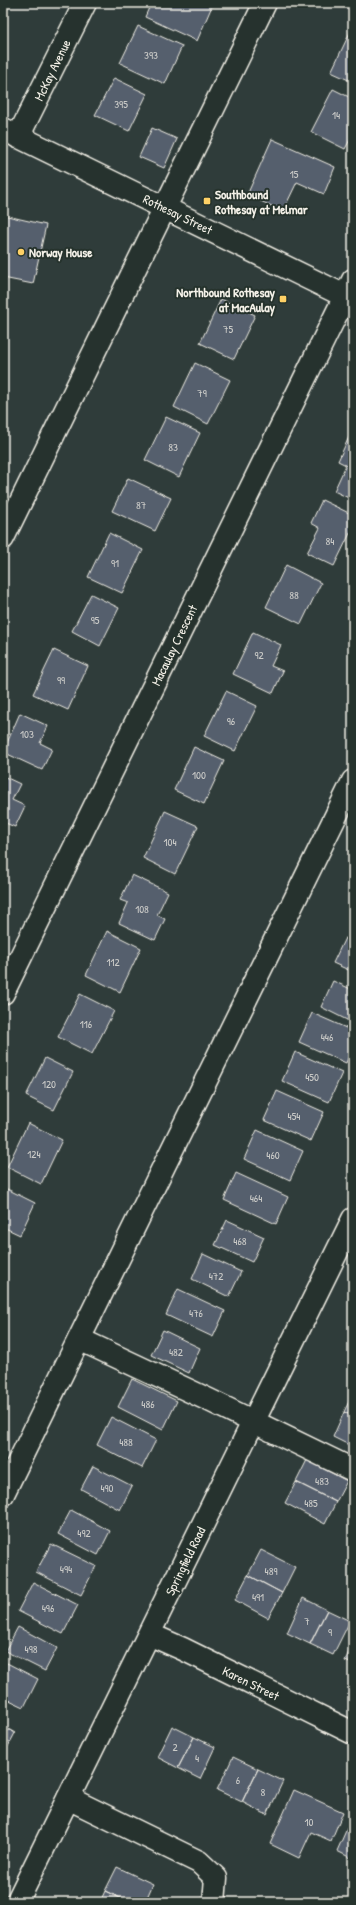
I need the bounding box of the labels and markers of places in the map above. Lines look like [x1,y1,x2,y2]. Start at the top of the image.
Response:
place label: Southbound Rothesay at Melmar [215,185,309,219]
marker: Southbound Rothesay at Melmar [202,196,212,206]
place label: Norway House [29,243,93,262]
marker: Norway House [16,247,26,257]
place label: Northbound Rothesay at MacAulay [176,283,275,317]
marker: Northbound Rothesay at MacAulay [278,294,288,304]

